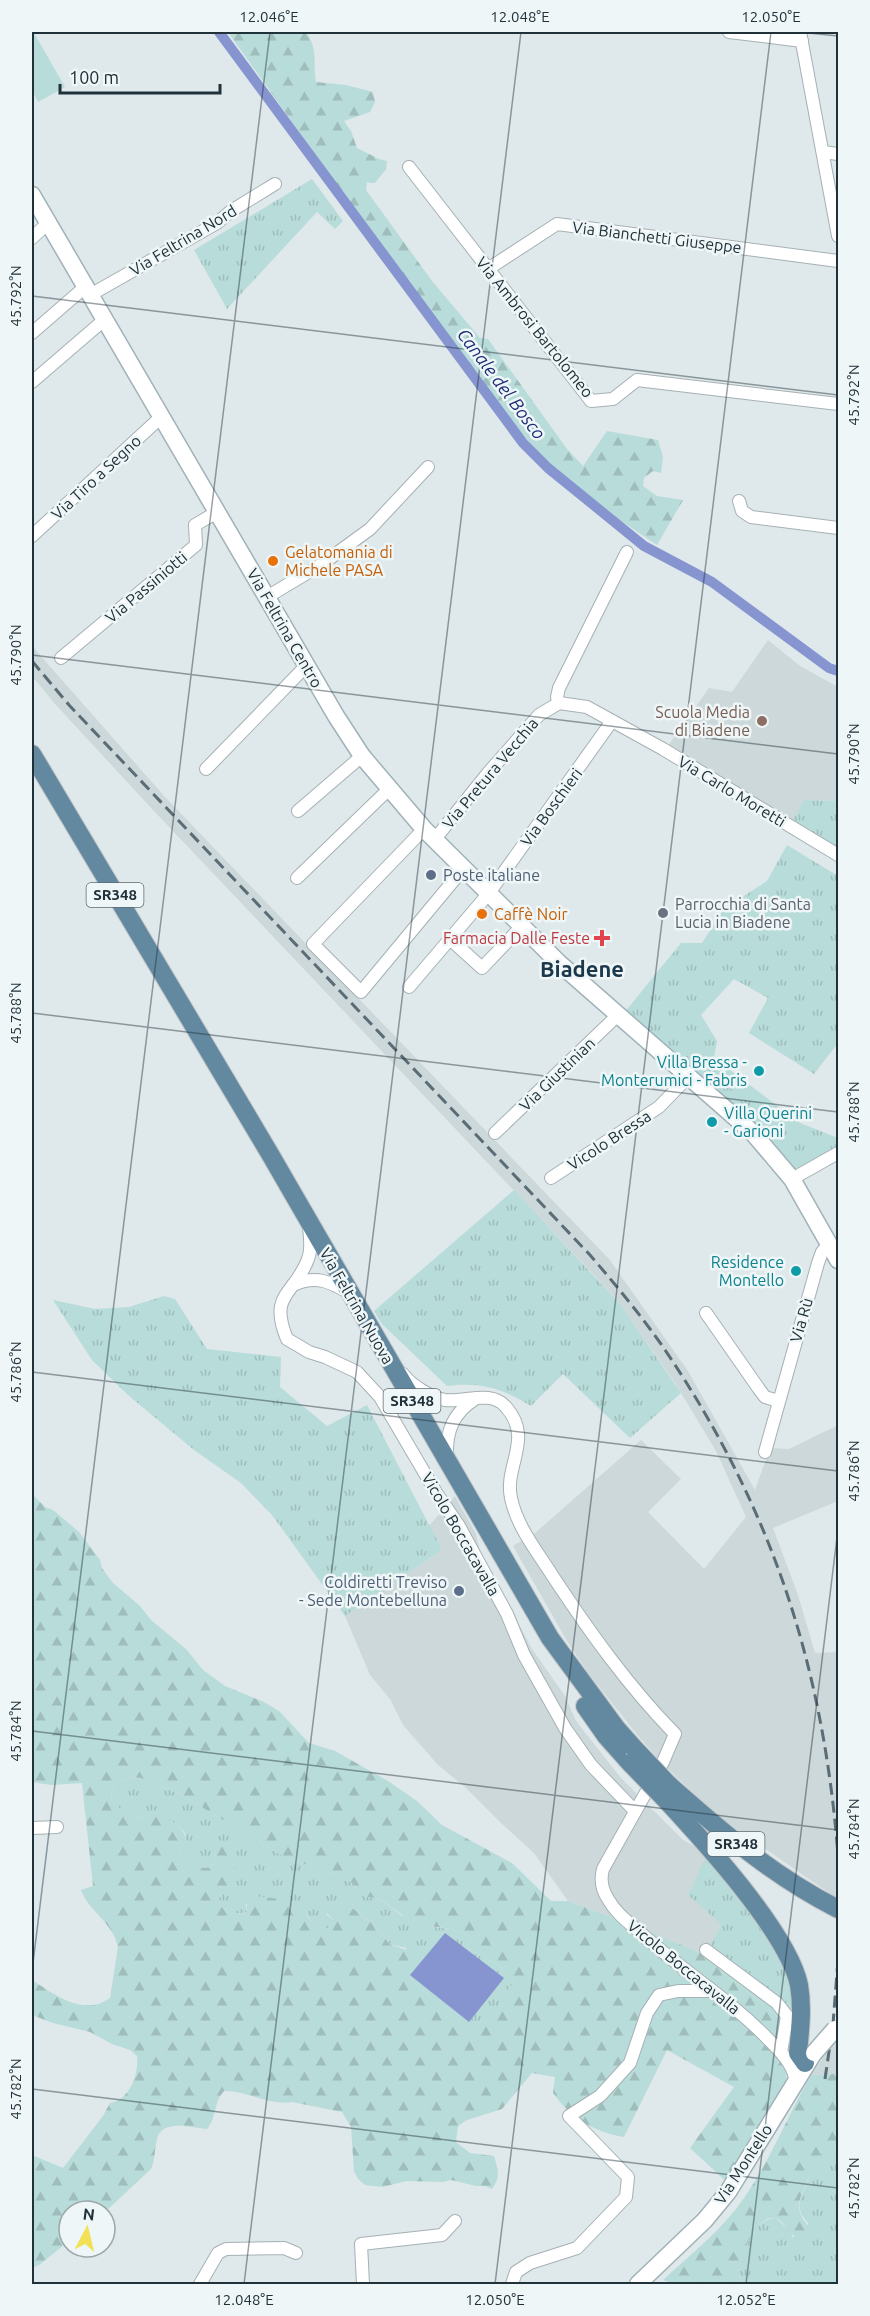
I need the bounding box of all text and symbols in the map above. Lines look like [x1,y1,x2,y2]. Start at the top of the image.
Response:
text: 12.046°E [239,8,299,25]
text: 12.048°E [490,8,550,25]
text: 12.050°E [741,8,801,25]
scale bar [60,57,220,95]
text: 100 m [69,67,119,87]
street label: Via Feltrina Nord [126,201,240,279]
street label: Via Bianchetti Giuseppe [571,218,743,256]
street label: Via Ambrosi Bartolomeo [473,253,597,401]
text: 45.792°N [7,265,24,327]
water label: Canale del Bosco [454,324,550,443]
text: 45.792°N [845,364,862,426]
street label: Via Tiro a Segno [48,431,144,523]
place label: Gelatomania di Michele PASA [285,543,393,579]
street label: Via Passiniotti [102,548,190,626]
marker: Gelatomania di Michele PASA [266,554,280,568]
street label: Via Feltrina Centro [244,565,326,691]
text: 45.790°N [7,624,24,686]
place label: Scuola Media di Biadene [655,703,750,739]
street label: Via Pretura Vecchia [439,714,541,832]
marker: Scuola Media di Biadene [755,714,769,728]
text: 45.790°N [845,723,862,785]
street label: Via Carlo Moretti [675,752,789,830]
street label: Via Boschieri [517,764,585,850]
place label: Poste italiane [443,866,540,884]
marker: Poste italiane [424,868,438,882]
road number: SR348 [86,883,144,907]
place label: Parrocchia di Santa Lucia in Biadene [675,895,811,931]
place label: Caffè Noir [494,905,567,923]
marker: Parrocchia di Santa Lucia in Biadene [656,906,670,920]
marker: Caffè Noir [475,907,489,921]
place label: Farmacia Dalle Feste [443,929,590,947]
marker: Farmacia Dalle Feste [595,931,609,945]
district label: Biadene [540,956,624,981]
text: 45.788°N [7,982,24,1044]
street label: Via Giustinian [516,1034,598,1114]
place label: Villa Bressa - Monterumici - Fabris [601,1053,747,1089]
marker: Villa Bressa - Monterumici - Fabris [752,1064,766,1078]
text: 45.788°N [845,1081,862,1143]
place label: Villa Querini - Garioni [724,1104,812,1140]
street label: Vicolo Bressa [564,1106,654,1174]
marker: Villa Querini - Garioni [705,1115,719,1129]
street label: Via Feltrina Nuova [316,1245,398,1367]
place label: Residence Montello [711,1253,784,1289]
marker: Residence Montello [789,1264,803,1278]
street label: Via Rù [786,1296,816,1344]
text: 45.786°N [7,1341,24,1403]
road number: SR348 [384,1389,440,1413]
text: 45.786°N [845,1440,862,1502]
street label: Vicolo Boccacavalla [418,1469,504,1599]
place label: Coldiretti Treviso - Sede Montebelluna [299,1573,447,1609]
marker: Coldiretti Treviso - Sede Montebelluna [452,1584,466,1598]
text: 45.784°N [7,1700,24,1762]
text: 45.784°N [845,1798,862,1860]
road number: SR348 [708,1832,764,1856]
street label: Vicolo Boccacavalla [624,1916,744,2018]
text: 45.782°N [7,2058,24,2120]
street label: Via Montello [710,2121,776,2207]
text: 45.782°N [845,2157,862,2219]
north arrow [57,2199,117,2259]
text: N [82,2204,96,2224]
text: 12.048°E [214,2291,274,2308]
text: 12.050°E [465,2291,525,2308]
text: 12.052°E [716,2291,776,2308]

